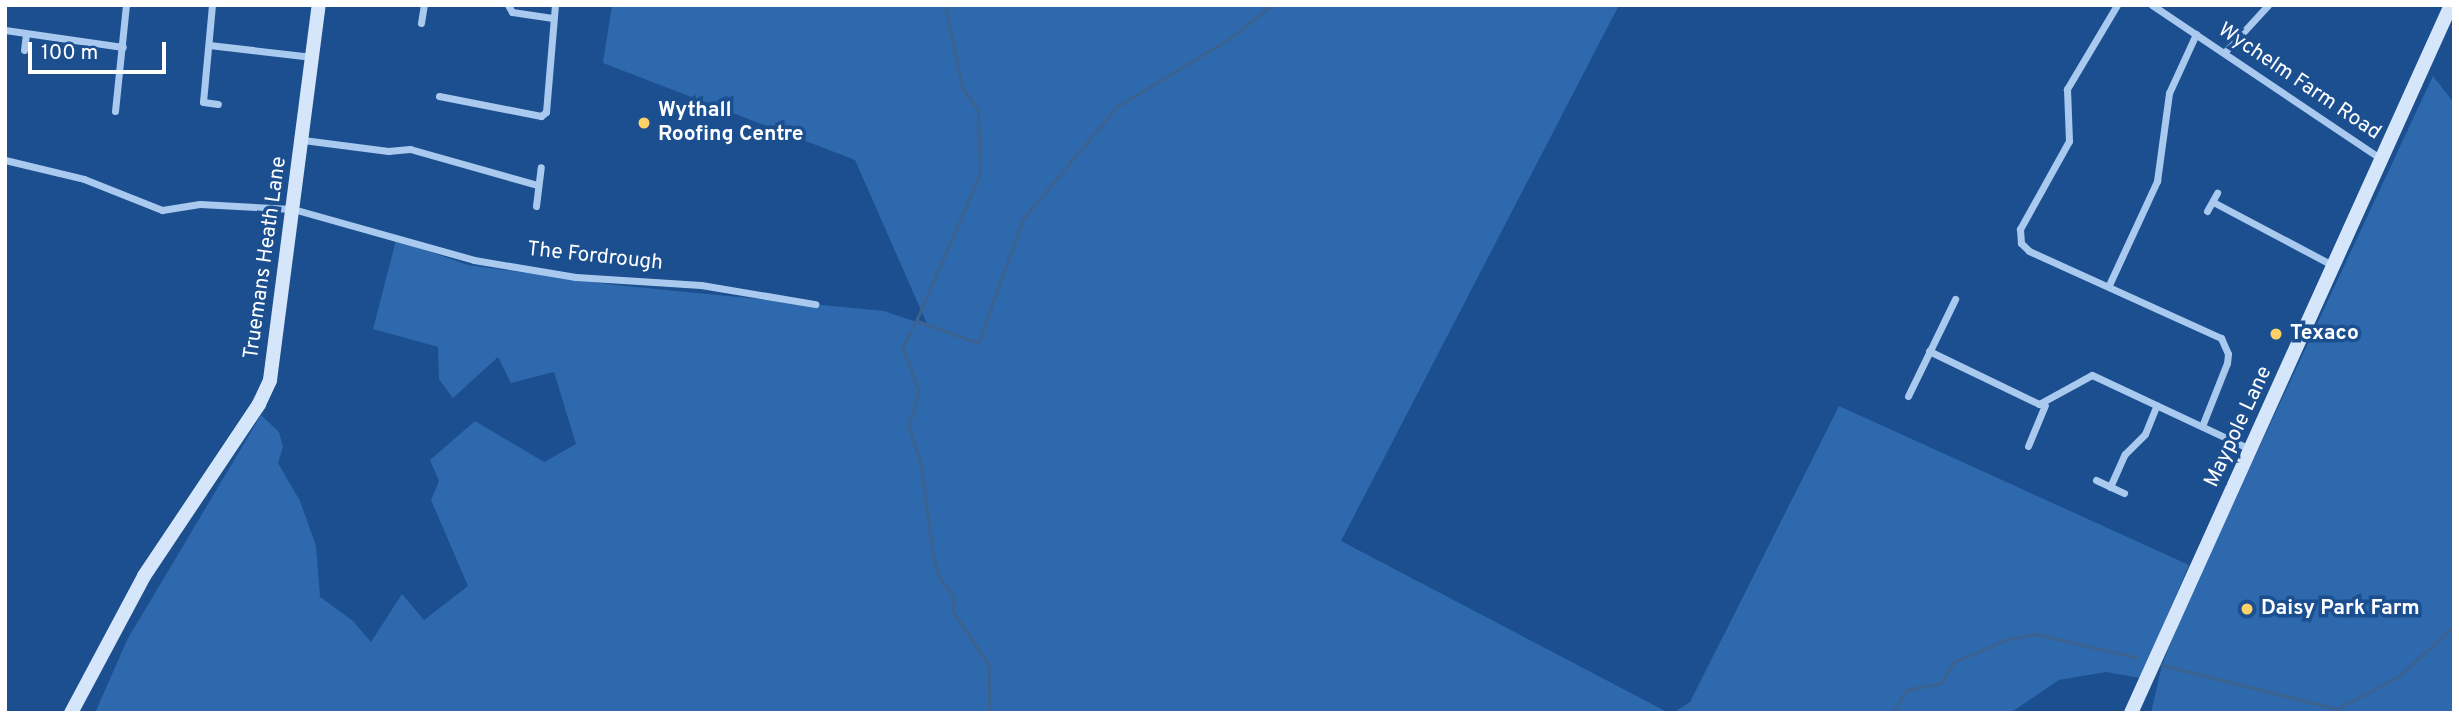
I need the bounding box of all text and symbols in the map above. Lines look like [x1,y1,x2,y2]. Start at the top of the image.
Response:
street label: Wychelm Farm Road [2213,18,2385,146]
scale bar [32,28,170,72]
text: 100 m [41,40,98,67]
place label: Wythall Roofing Centre [658,98,804,148]
marker: Wythall Roofing Centre [636,115,652,131]
street label: Truemans Heath Lane [239,155,293,361]
street label: The Fordrough [526,237,664,277]
place label: Texaco [2290,321,2359,347]
marker: Texaco [2268,326,2284,342]
street label: Maypole Lane [2200,362,2278,492]
place label: Daisy Park Farm [2261,596,2420,622]
marker: Daisy Park Farm [2239,601,2255,617]

